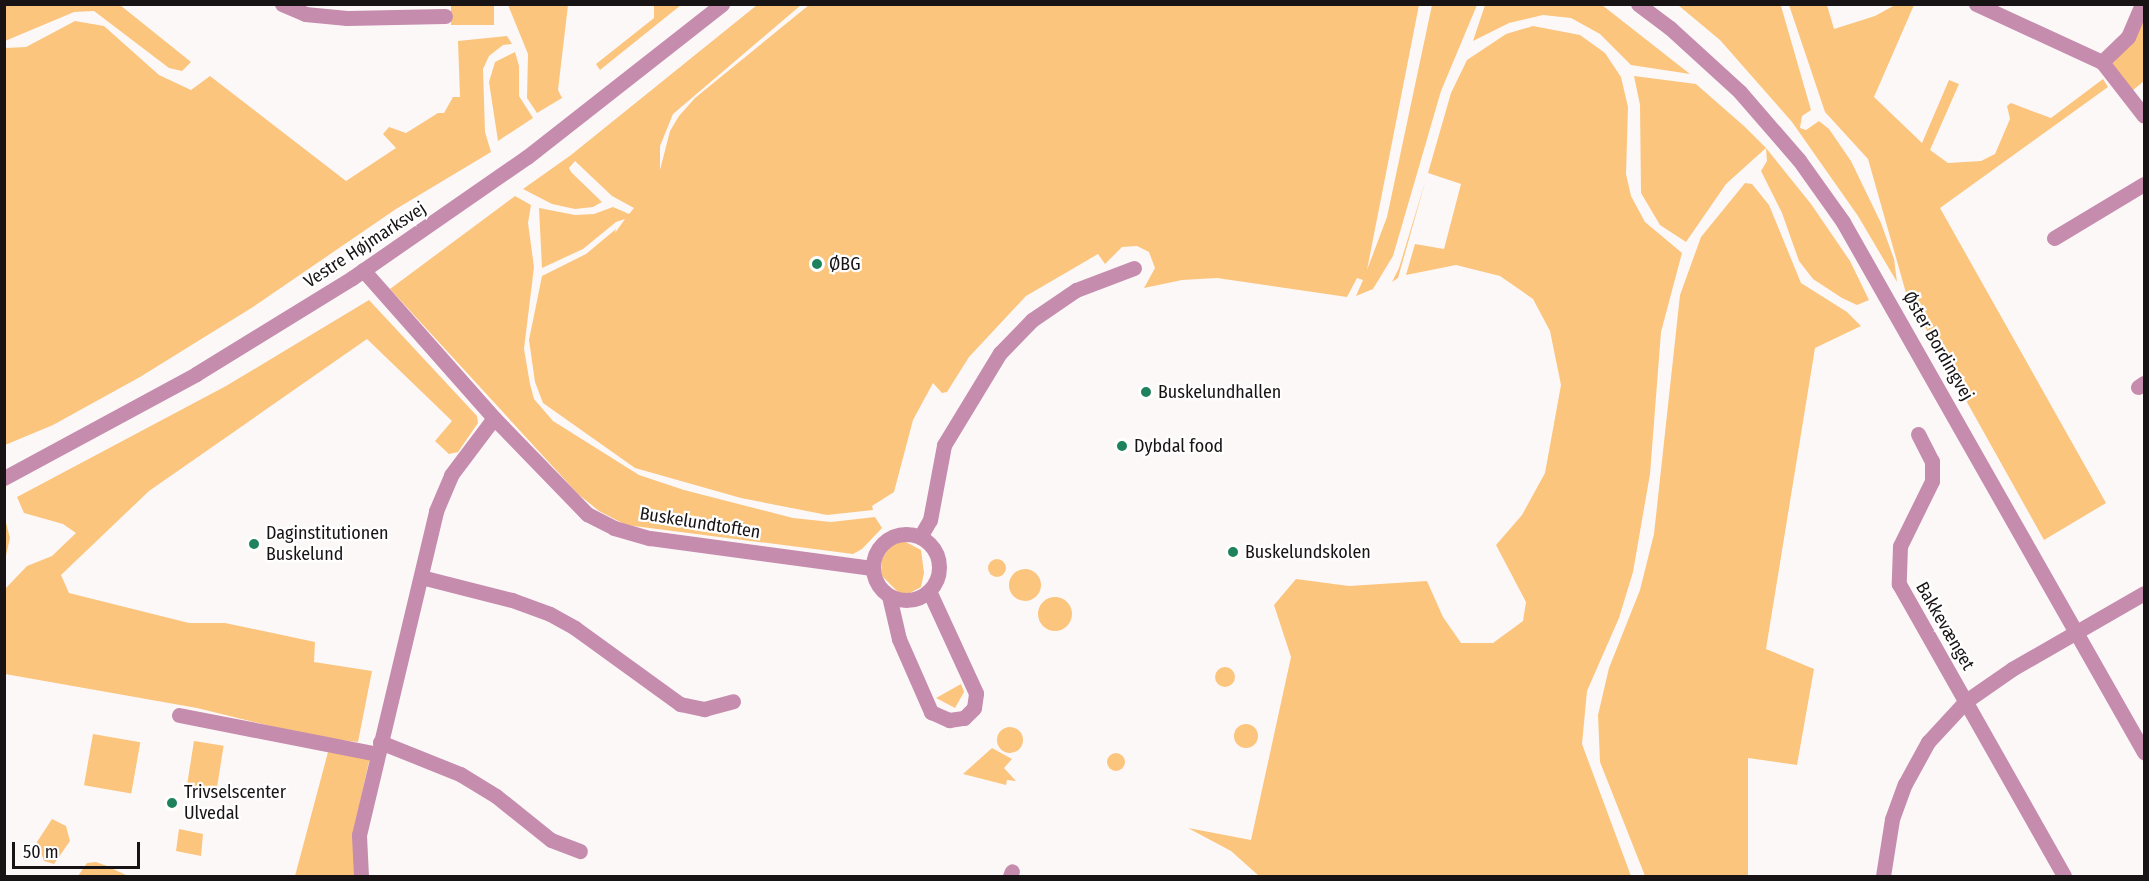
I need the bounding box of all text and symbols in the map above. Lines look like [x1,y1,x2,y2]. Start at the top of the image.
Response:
street label: Vestre Højmarksvej [300,198,430,292]
place label: ØBG [829,253,860,275]
marker: ØBG [810,257,824,271]
street label: Øster Bordingvej [1898,288,1978,404]
place label: Buskelundhallen [1158,381,1281,403]
marker: Buskelundhallen [1139,385,1153,399]
place label: Dybdal food [1134,435,1223,457]
marker: Dybdal food [1115,439,1129,453]
street label: Buskelundtoften [638,503,762,543]
place label: Daginstitutionen Buskelund [266,523,389,566]
marker: Daginstitutionen Buskelund [247,537,261,551]
place label: Buskelundskolen [1245,541,1371,563]
marker: Buskelundskolen [1226,545,1240,559]
street label: Bakkevænget [1911,578,1979,674]
place label: Trivselscenter Ulvedal [184,782,286,824]
marker: Trivselscenter Ulvedal [165,796,179,810]
scale bar [15,830,142,868]
text: 50 m [23,841,59,863]

